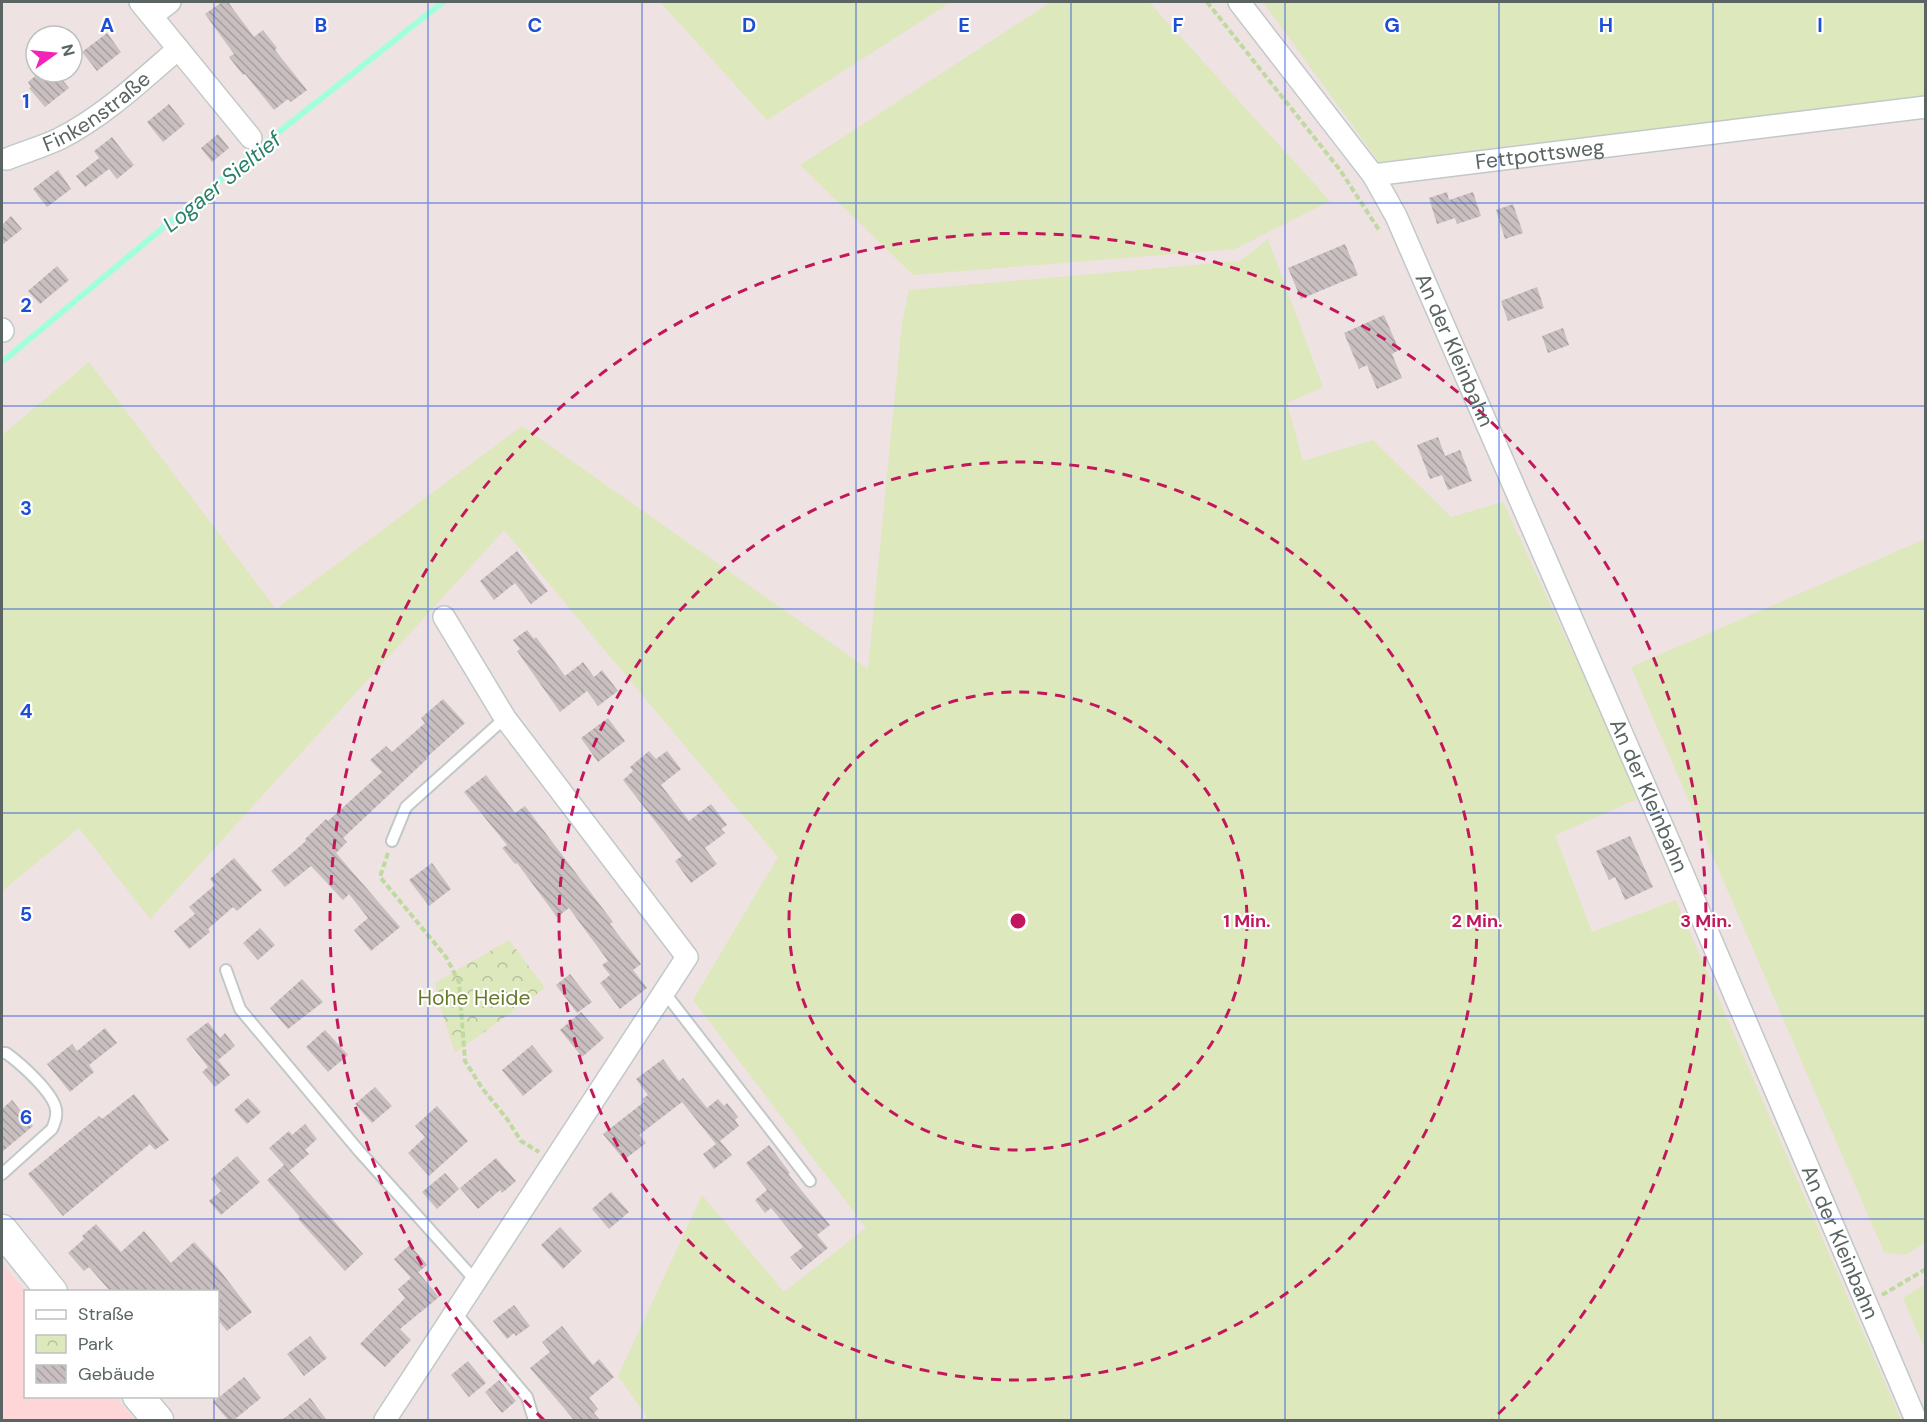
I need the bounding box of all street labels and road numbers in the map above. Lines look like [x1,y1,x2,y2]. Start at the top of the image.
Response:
street label: Finkenstraße [39,65,157,158]
street label: Fettpottsweg [1474,133,1606,176]
street label: An der Kleinbahn [1409,269,1500,431]
street label: An der Kleinbahn [1603,714,1695,876]
street label: An der Kleinbahn [1795,1161,1885,1323]

